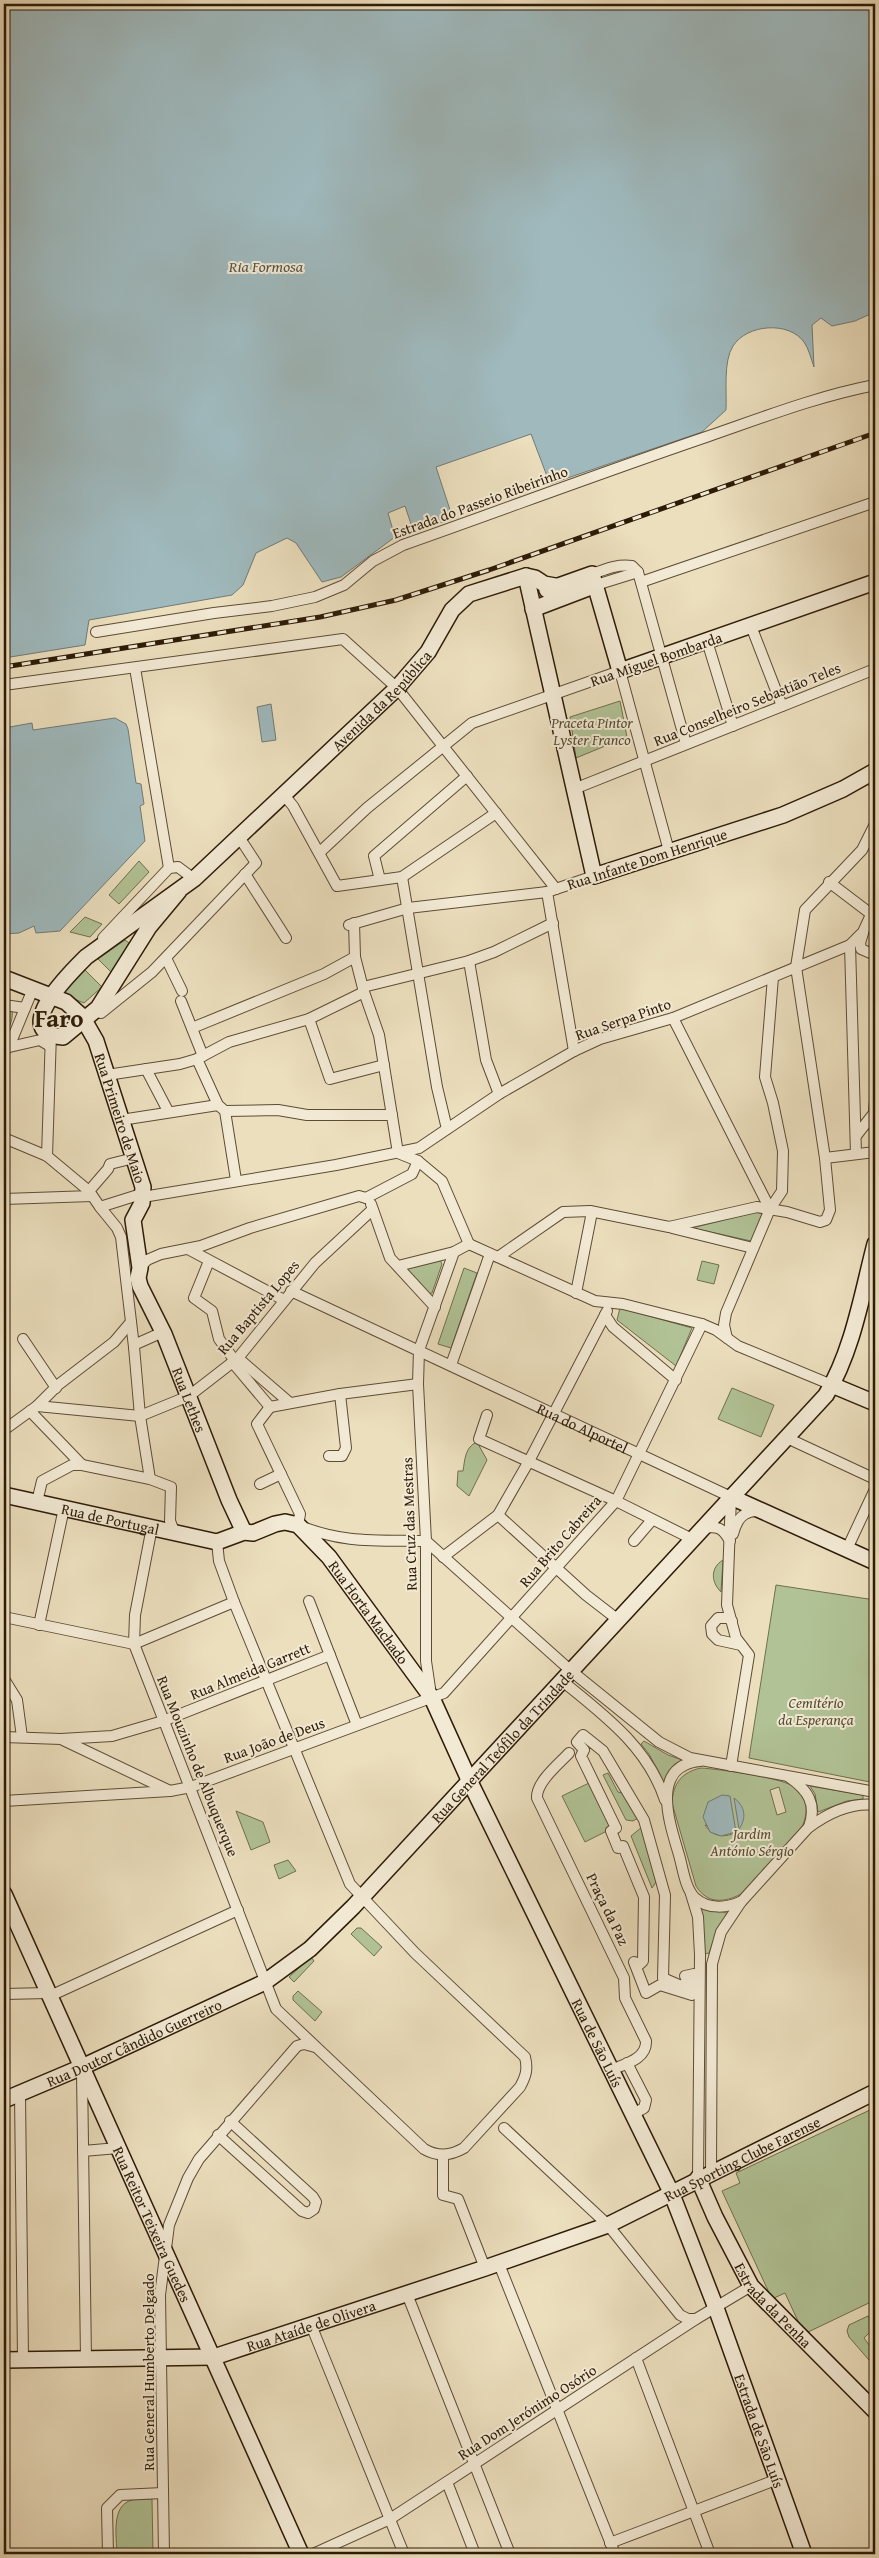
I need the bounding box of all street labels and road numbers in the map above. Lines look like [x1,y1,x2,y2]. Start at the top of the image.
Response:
street label: Estrada do Passeio Ribeirinho [389,460,571,544]
street label: Rua Miguel Bombarda [587,627,725,691]
street label: Avenida da República [327,645,436,755]
street label: Rua Conselheiro Sebastião Teles [650,657,844,751]
street label: Rua Infante Dom Henrique [564,823,730,895]
street label: Rua Serpa Pinto [572,993,674,1045]
street label: Rua Primeiro de Maio [90,1050,152,1186]
street label: Rua Baptista Lopes [212,1255,304,1359]
street label: Rua Lethes [167,1364,212,1435]
street label: Rua do Alportel [534,1397,631,1458]
street label: Rua Cruz das Mestras [396,1457,422,1591]
street label: Rua Brito Cabreira [514,1490,606,1592]
street label: Rua de Portugal [60,1497,161,1539]
street label: Rua Horta Machado [324,1556,414,1668]
street label: Rua Almeida Garrett [187,1637,314,1705]
street label: Rua General Teófilo da Trindade [426,1664,578,1827]
street label: Rua Mouzinho de Albuquerque [152,1672,244,1860]
street label: Rua João de Deus [221,1712,327,1768]
street label: Praça da Paz [581,1869,635,1949]
street label: Rua Doutor Cândido Guerreiro [43,1993,225,2091]
street label: Rua de São Luís [567,1995,629,2091]
street label: Rua Sporting Clube Farense [660,2111,823,2206]
street label: Rua Reitor Teixeira Guedes [108,2143,197,2305]
street label: Estrada da Penha [730,2259,817,2352]
street label: Rua General Humberto Delgado [138,2273,159,2471]
street label: Rua Ataíde de Olivera [244,2294,378,2356]
street label: Rua Dom Jerónimo Osório [453,2359,601,2465]
street label: Estrada de São Luís [730,2371,790,2491]

